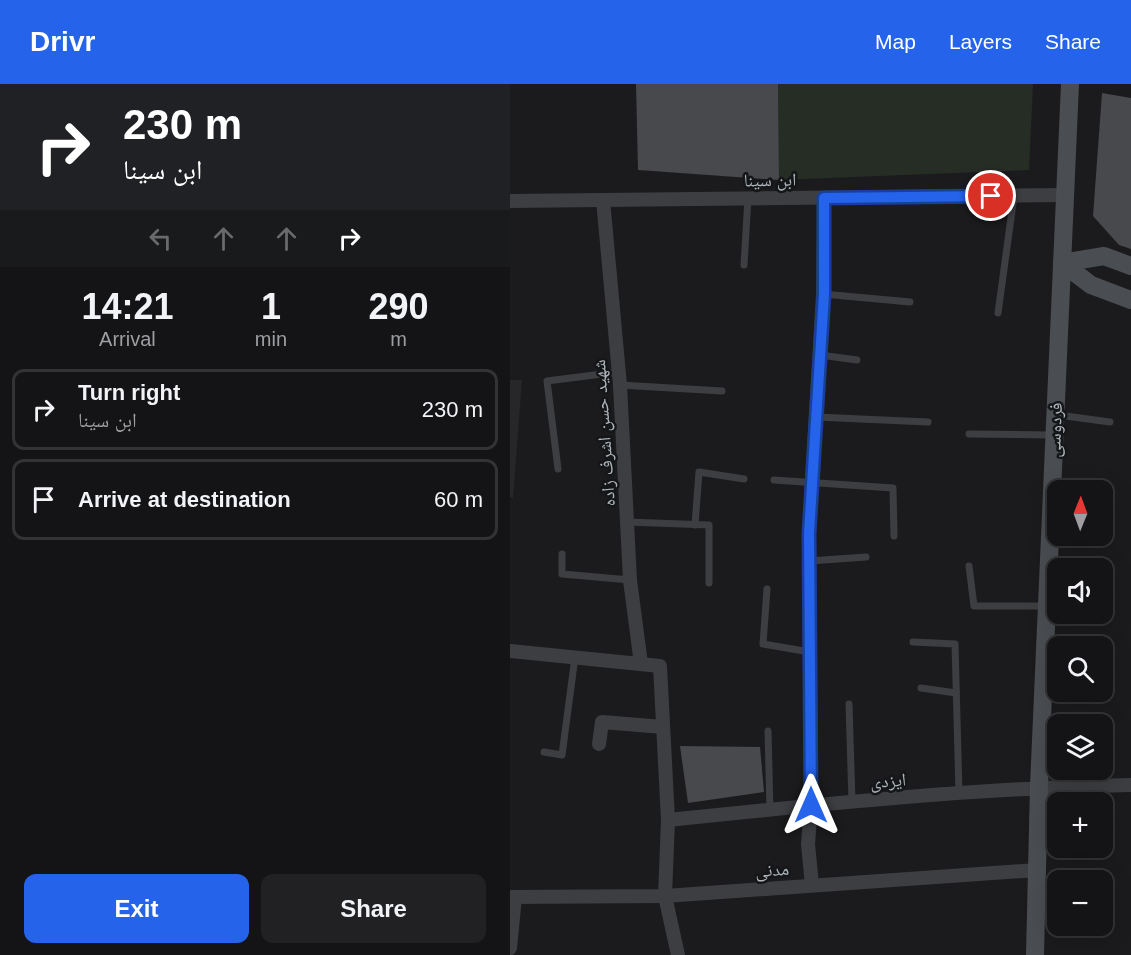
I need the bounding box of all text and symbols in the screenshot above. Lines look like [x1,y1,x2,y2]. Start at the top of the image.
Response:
text: Drivr [30,26,95,57]
text: Map [875,30,916,53]
text: Layers [949,30,1012,53]
text: Share [1045,30,1101,53]
text: 230 m [123,101,242,148]
icon: right [24,108,102,186]
text: ابن سینا [123,155,202,185]
street label: ابن سینا [743,170,797,191]
pin [965,170,1016,221]
icon: arrive [974,179,1007,212]
icon: left [144,222,177,255]
icon: ahead [207,222,240,255]
icon: ahead [270,222,303,255]
icon: right [333,222,366,255]
text: 14:21 [81,286,173,327]
text: 1 [261,286,281,327]
text: 290 [368,286,429,327]
text: Arrival [99,328,156,350]
text: min [255,328,287,350]
text: m [390,328,407,350]
street label: شهید حسن اشرف زاده [589,359,620,507]
text: Turn right [78,380,180,405]
icon: right [27,393,60,426]
text: 230 m [422,397,483,422]
street label: فردوسی [1044,402,1067,458]
text: ابن سینا [78,409,137,431]
north arrow [1047,480,1113,546]
map controls [1047,480,1113,936]
icon: arrive [27,483,60,516]
text: Arrive at destination [78,487,291,512]
text: 60 m [434,487,483,512]
button: sound [1047,558,1113,624]
button: search [1047,636,1113,702]
button: layers [1047,714,1113,780]
street label: ایزدی [869,769,907,794]
position arrow [779,773,843,837]
button: + [1047,792,1113,858]
street label: مدنی [754,859,790,882]
button: − [1047,870,1113,936]
button: Exit [24,874,249,943]
button: Share [261,874,486,943]

